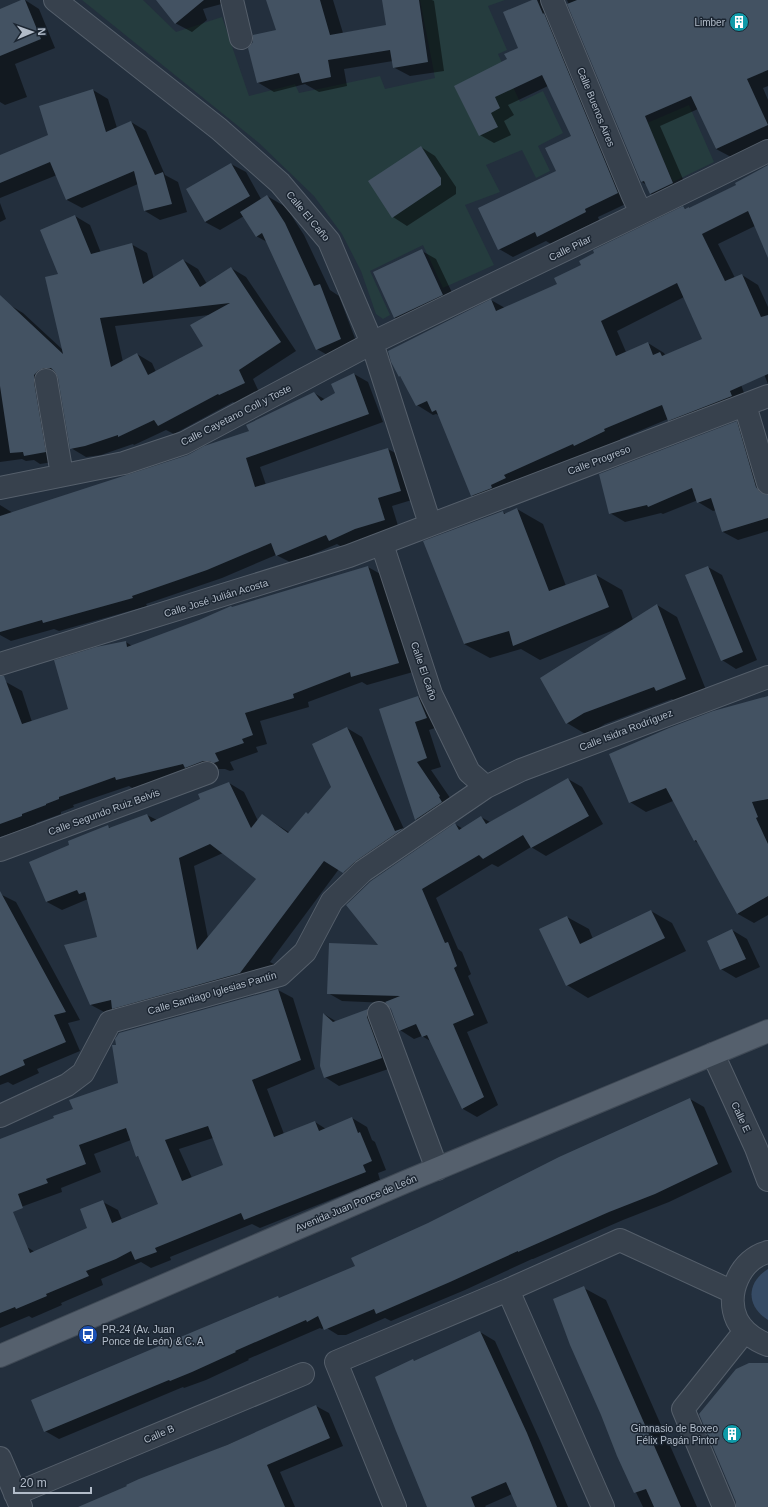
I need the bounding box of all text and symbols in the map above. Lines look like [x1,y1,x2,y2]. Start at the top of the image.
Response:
building icon: Limber [728,11,750,33]
north arrow [12,12,52,52]
place label: Limber [694,17,726,28]
text: N [36,27,48,36]
street label: Calle Buenos Aires [575,66,617,148]
street label: Calle El Caño [284,189,332,243]
street label: Calle Pilar [547,233,593,263]
street label: Calle Cayetano Coll y Toste [179,382,294,448]
street label: Calle Progreso [566,443,632,477]
street label: Calle José Julián Acosta [163,577,270,619]
street label: Calle El Caño [409,640,439,702]
street label: Calle Isidra Rodríguez [578,707,674,753]
street label: Calle Segundo Ruiz Belvis [47,787,161,837]
street label: Calle Santiago Iglesias Pantín [146,969,278,1017]
street label: Calle E [729,1100,753,1134]
street label: Avenida Juan Ponce de León [294,1172,418,1234]
bus stop icon: PR-24 (Av. Juan Ponce de León) & C. A [77,1324,99,1346]
place label: PR-24 (Av. Juan Ponce de León) & C. A [102,1324,204,1347]
street label: Calle B [142,1423,176,1445]
place label: Gimnasio de Boxeo Félix Pagán Pintor [631,1423,719,1446]
building icon: Gimnasio de Boxeo Félix Pagán Pintor [721,1423,743,1445]
scale bar [14,1469,91,1495]
text: 20 m [20,1476,47,1490]

